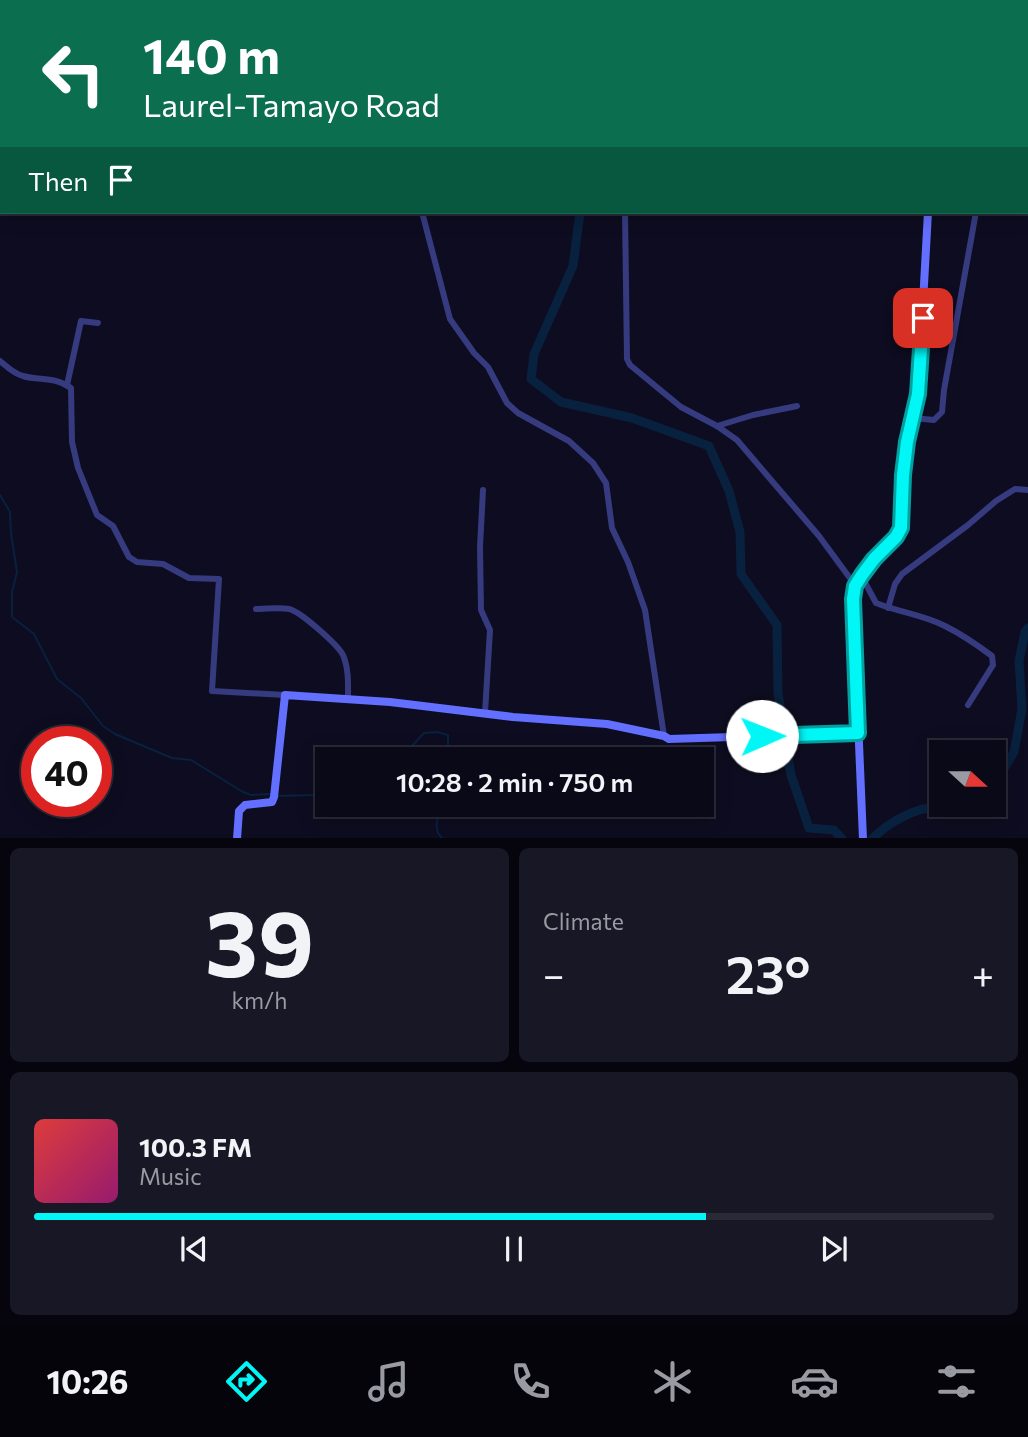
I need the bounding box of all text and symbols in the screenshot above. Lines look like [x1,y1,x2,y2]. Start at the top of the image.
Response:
text: 140 m [143,24,280,84]
icon: left [28,28,119,119]
text: Laurel-Tamayo Road [143,84,440,124]
icon: arrive [102,161,140,199]
text: Then [28,165,88,196]
pin [893,288,953,348]
icon: arrive [904,299,942,337]
position arrow [725,699,799,773]
speed limit sign: 40 [21,726,112,817]
north arrow [929,740,1006,817]
map controls [929,740,1006,817]
text: 10:28 · 2 min · 750 m [396,766,633,797]
text: 39 [205,884,314,996]
text: Climate [543,907,624,935]
text: 23° [726,941,811,1005]
text: − [543,950,565,997]
text: + [972,950,994,997]
text: km/h [232,986,287,1014]
text: 100.3 FM [139,1131,252,1162]
text: Music [139,1162,202,1190]
icon: previous [175,1230,213,1268]
icon: pause [495,1230,533,1268]
icon: next [815,1230,853,1268]
icon: directions [222,1357,271,1406]
icon: music [364,1357,413,1406]
icon: phone [506,1357,555,1406]
icon: climate [648,1357,697,1406]
icon: car [790,1357,839,1406]
icon: filters [932,1357,981,1406]
text: 10:26 [47,1361,129,1401]

